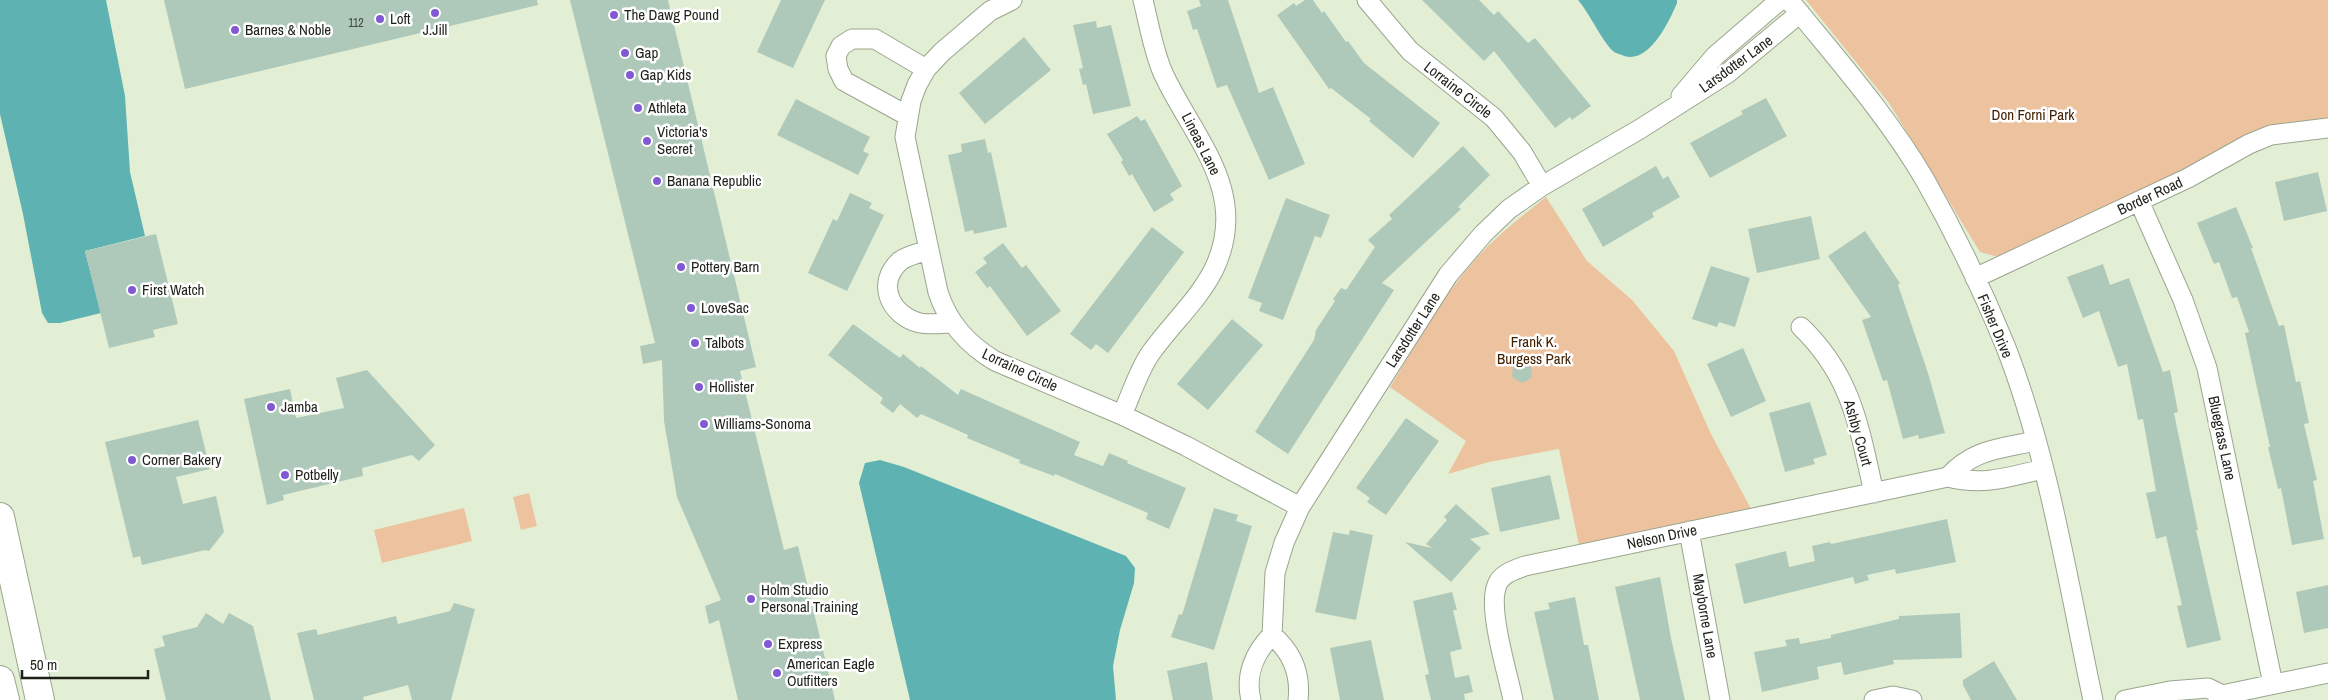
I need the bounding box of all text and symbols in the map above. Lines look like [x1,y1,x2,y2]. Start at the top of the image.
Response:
place label: The Dawg Pound [624,4,719,25]
marker: J.Jill [429,7,441,19]
place label: Loft [390,8,411,29]
marker: The Dawg Pound [608,9,620,21]
marker: Loft [374,13,386,25]
house number: 112 [348,15,364,31]
place label: Barnes & Noble [245,19,331,40]
place label: J.Jill [423,19,447,40]
marker: Barnes & Noble [229,24,241,36]
street label: Larsdotter Lane [1695,30,1777,97]
place label: Gap [635,42,658,63]
marker: Gap [619,47,631,59]
street label: Lorraine Circle [1420,56,1497,123]
place label: Gap Kids [640,64,691,85]
marker: Gap Kids [624,69,636,81]
place label: Athleta [647,97,686,118]
marker: Athleta [632,102,644,114]
park label: Don Forni Park [1992,104,2075,125]
street label: Lineas Lane [1177,109,1226,179]
place label: Victoria's Secret [657,121,708,159]
marker: Victoria's Secret [641,135,653,147]
place label: Banana Republic [667,170,761,191]
street label: Border Road [2114,171,2186,220]
marker: Banana Republic [651,175,663,187]
place label: Pottery Barn [691,256,759,277]
marker: Pottery Barn [675,261,687,273]
place label: First Watch [142,279,204,300]
marker: First Watch [126,284,138,296]
street label: Larsdotter Lane [1380,288,1445,372]
street label: Fisher Drive [1973,291,2018,361]
place label: LoveSac [701,297,749,318]
marker: LoveSac [685,302,697,314]
park label: Frank K. Burgess Park [1497,331,1572,369]
place label: Talbots [705,332,744,353]
marker: Talbots [689,337,701,349]
street label: Lorraine Circle [979,343,1062,396]
place label: Hollister [709,376,754,397]
marker: Hollister [693,381,705,393]
street label: Bluegrass Lane [2203,394,2242,482]
place label: Jamba [281,396,318,417]
street label: Ashby Court [1839,396,1878,469]
marker: Jamba [265,401,277,413]
place label: Williams-Sonoma [714,413,811,434]
marker: Williams-Sonoma [698,418,710,430]
place label: Corner Bakery [142,449,222,470]
marker: Corner Bakery [126,454,138,466]
place label: Potbelly [295,464,340,485]
marker: Potbelly [279,469,291,481]
street label: Nelson Drive [1625,519,1699,554]
street label: Mayborne Lane [1688,572,1723,660]
place label: Holm Studio Personal Training [761,579,858,617]
marker: Holm Studio Personal Training [745,593,757,605]
place label: Express [778,633,822,654]
marker: Express [762,638,774,650]
scale bar [22,648,149,680]
place label: American Eagle Outfitters [786,653,875,691]
text: 50 m [30,654,57,675]
marker: American Eagle Outfitters [771,667,783,679]

